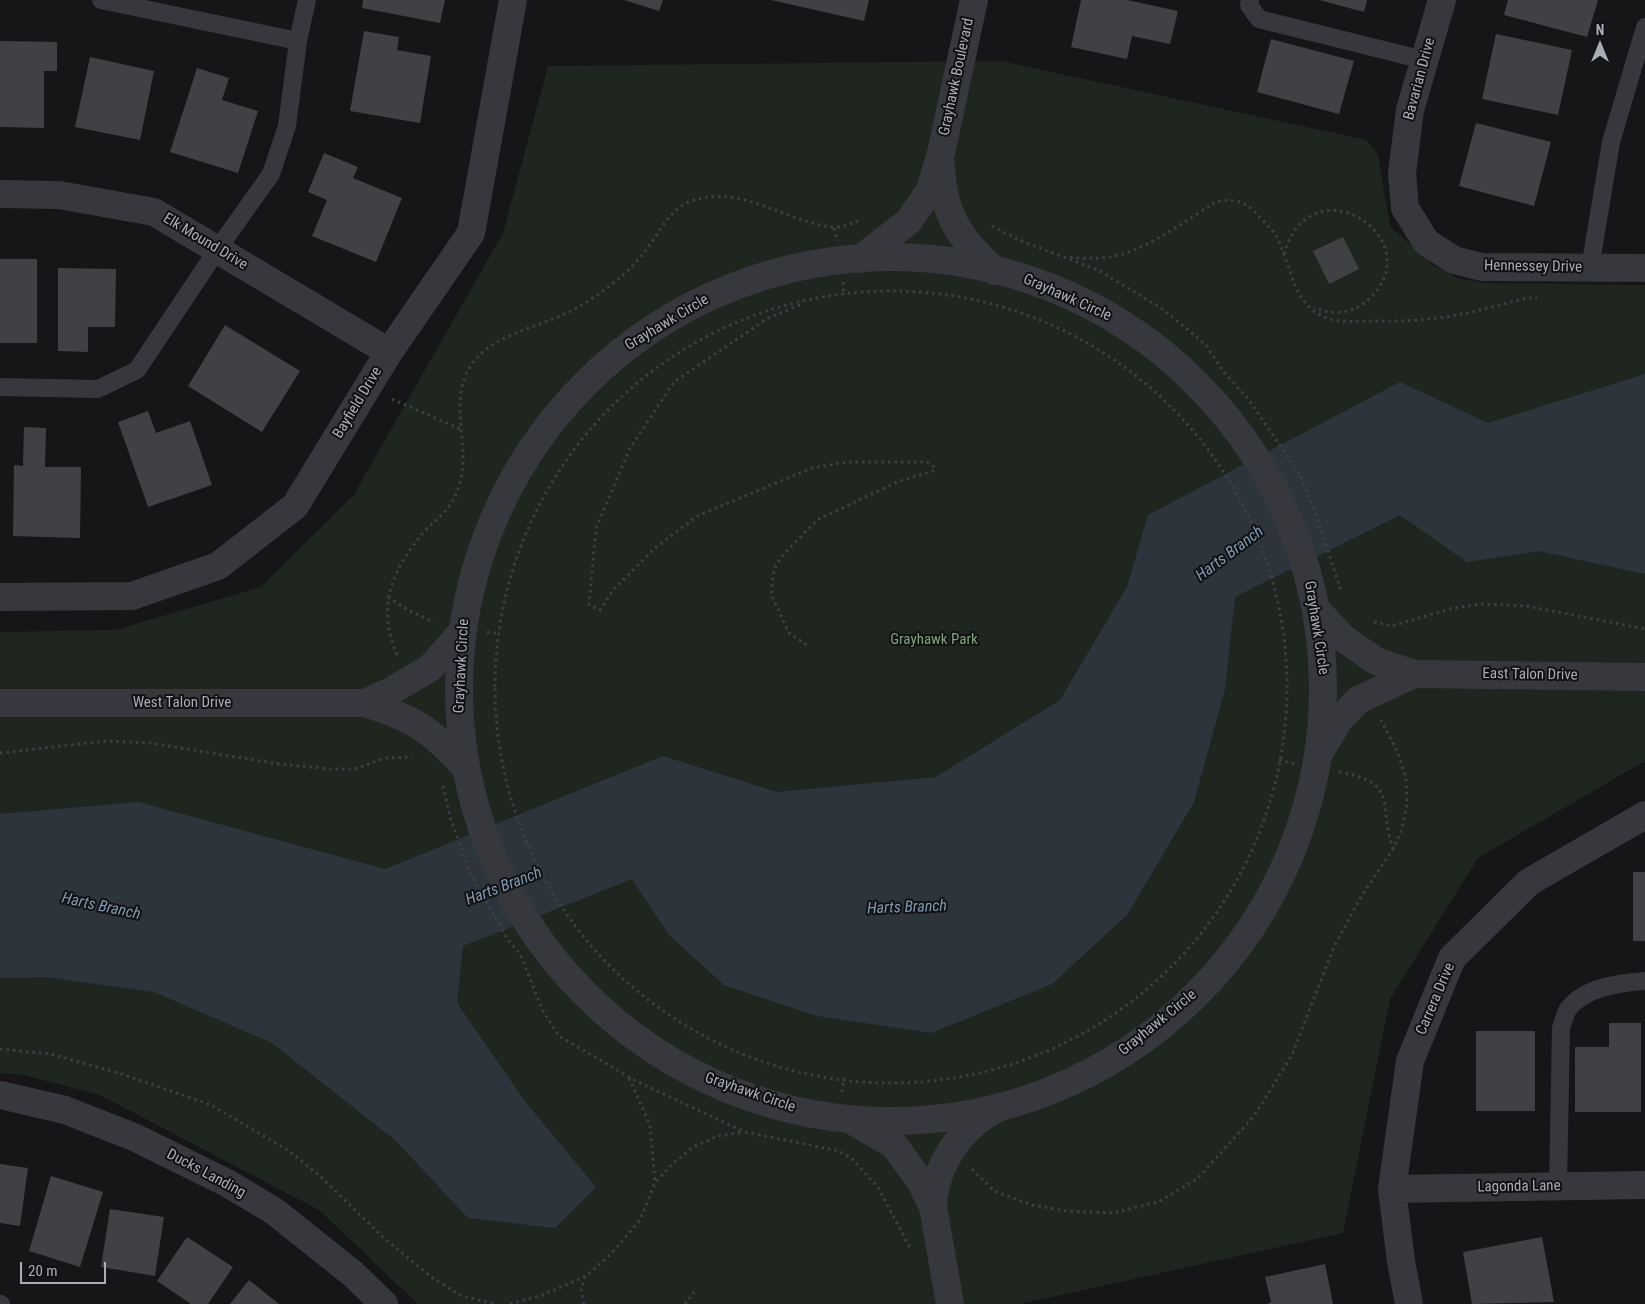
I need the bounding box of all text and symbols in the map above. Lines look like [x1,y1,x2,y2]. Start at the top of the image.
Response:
street label: Grayhawk Boulevard [936,17,978,137]
north arrow [1575,20,1625,70]
text: N [1596,22,1604,38]
street label: Bavarian Drive [1400,36,1440,122]
street label: Elk Mound Drive [160,210,250,274]
street label: Hennessey Drive [1484,257,1582,277]
street label: Grayhawk Circle [1020,271,1114,325]
street label: Grayhawk Circle [622,291,712,355]
street label: Bayfield Drive [330,364,386,442]
water label: Harts Branch [1192,522,1268,586]
street label: Grayhawk Circle [1300,580,1332,676]
street label: Grayhawk Circle [451,618,473,714]
park label: Grayhawk Park [890,631,978,649]
street label: East Talon Drive [1482,665,1578,685]
street label: West Talon Drive [133,694,231,712]
water label: Harts Branch [463,864,545,910]
water label: Harts Branch [60,889,142,925]
water label: Harts Branch [867,897,947,919]
street label: Carrera Drive [1413,960,1459,1038]
street label: Grayhawk Circle [1116,986,1200,1060]
street label: Grayhawk Circle [702,1069,798,1117]
street label: Ducks Landing [163,1146,249,1202]
street label: Lagonda Lane [1477,1177,1561,1197]
scale bar [22,1252,109,1284]
text: 20 m [28,1262,58,1280]

